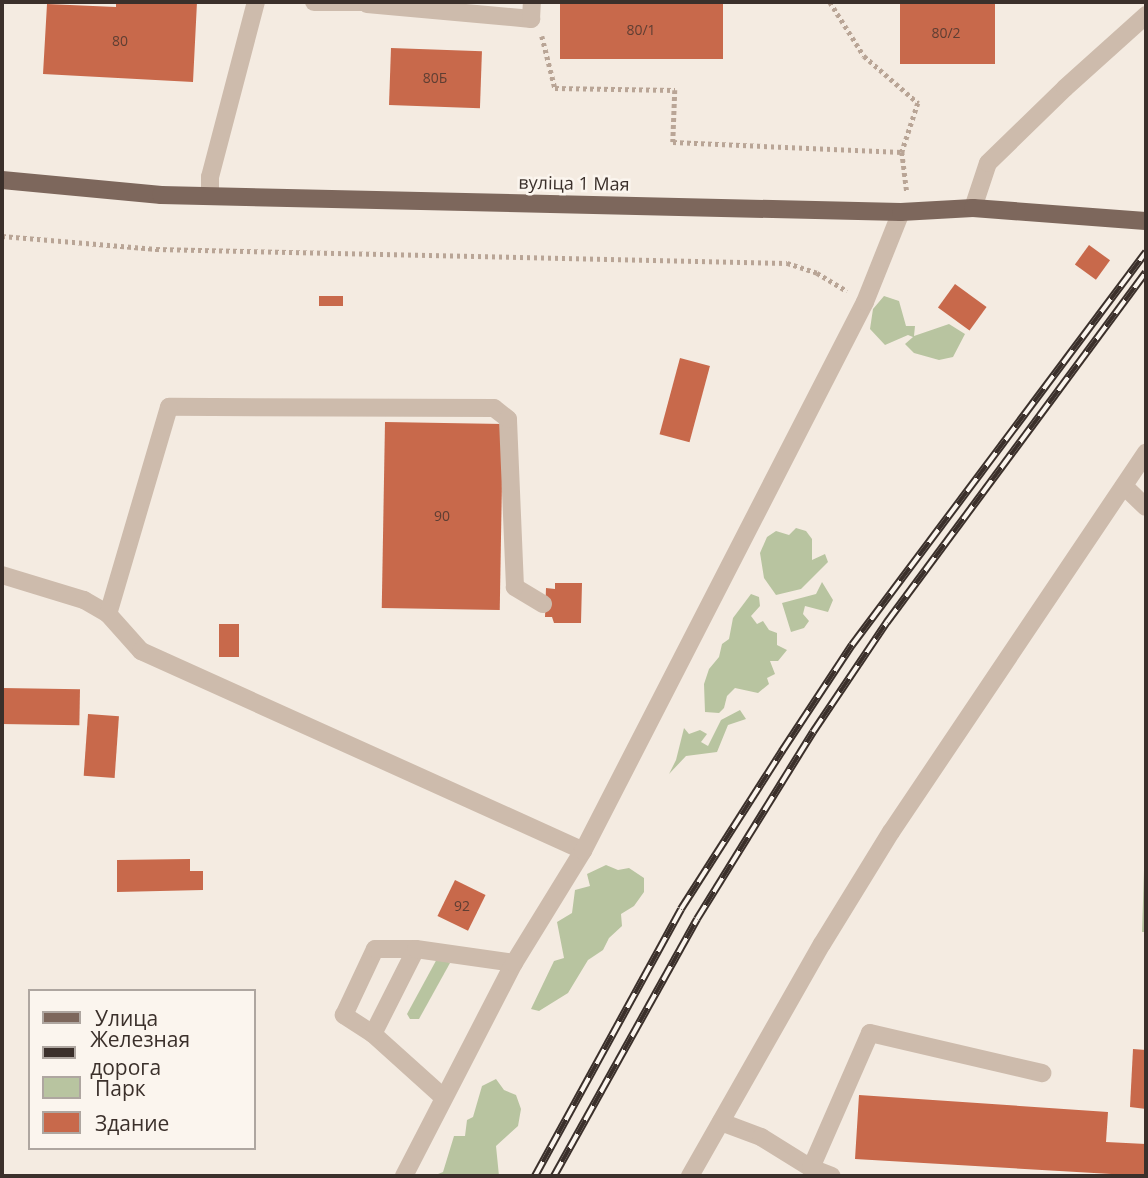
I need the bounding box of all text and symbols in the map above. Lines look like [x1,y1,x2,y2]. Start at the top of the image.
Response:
house number: 80/1 [626,22,656,38]
house number: 80/2 [931,25,961,41]
house number: 80 [112,33,128,49]
house number: 80Б [423,70,447,86]
street label: вуліца 1 Мая [518,171,630,195]
house number: 90 [434,508,450,524]
house number: 92 [454,898,470,914]
legend [28,989,256,1150]
text: Улица [95,1004,158,1032]
text: Железная дорога [90,1025,190,1081]
text: Парк [95,1074,146,1102]
text: Здание [95,1109,169,1137]

